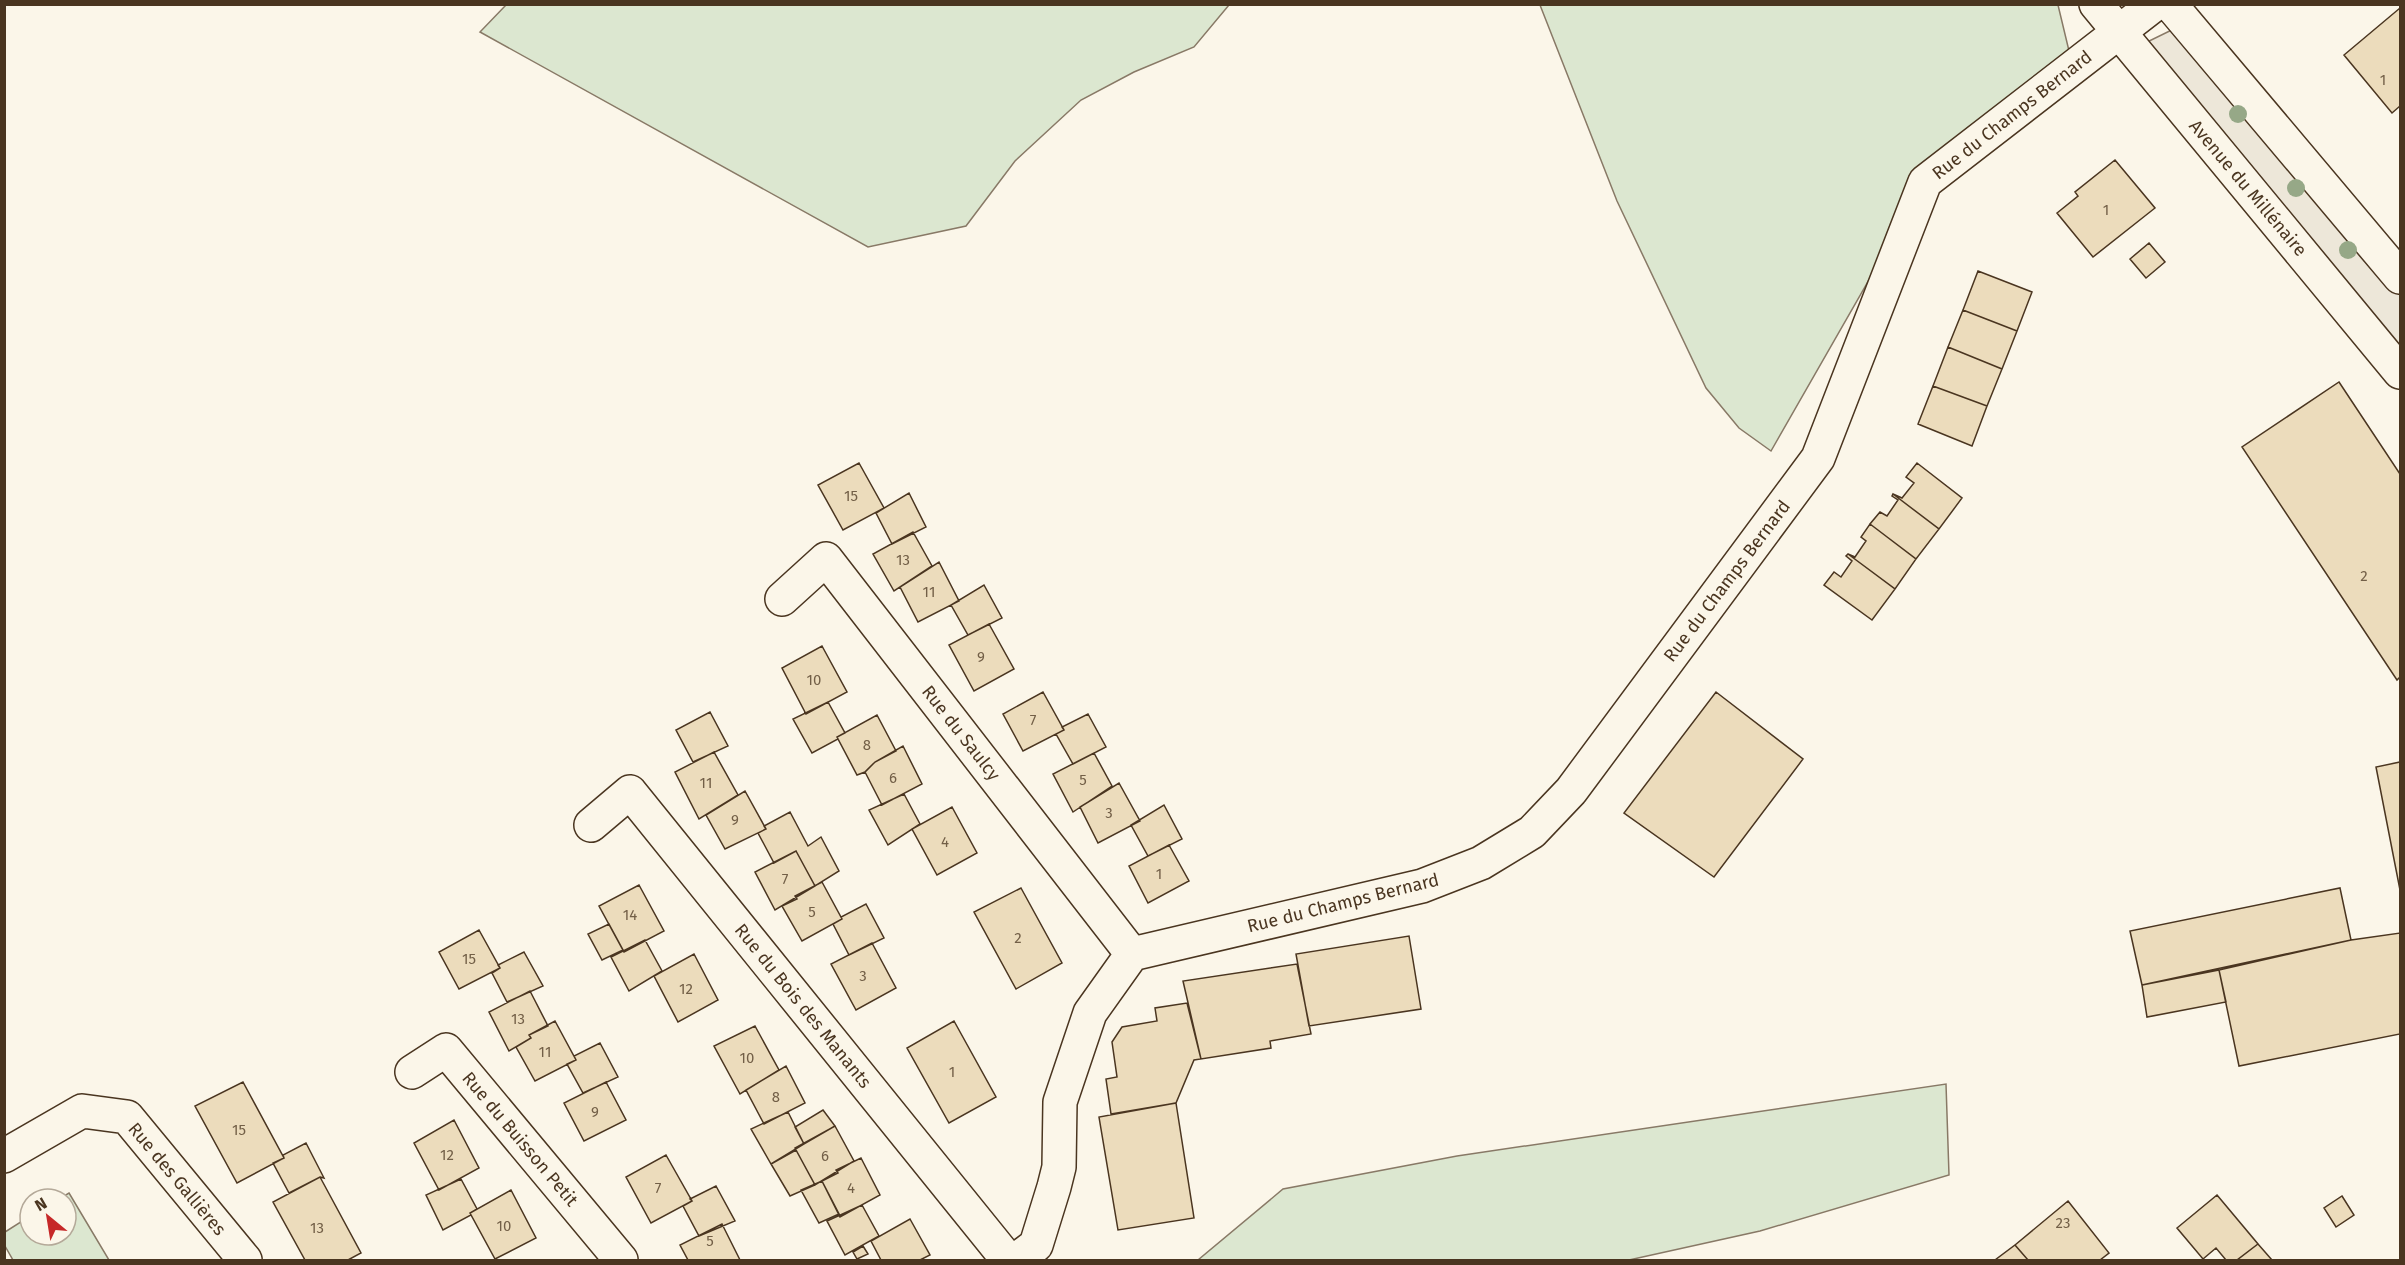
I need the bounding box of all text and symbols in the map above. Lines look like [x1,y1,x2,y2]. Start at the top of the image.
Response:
street label: Rue du Champs Bernard [1928,46,2096,184]
house number: 1 [2380,71,2386,89]
street label: Avenue du Millénaire [2184,115,2312,261]
house number: 1 [2103,201,2109,219]
house number: 15 [844,487,858,505]
street label: Rue du Champs Bernard [1659,496,1795,666]
house number: 13 [896,551,910,569]
house number: 2 [2360,567,2368,585]
house number: 11 [923,583,935,601]
house number: 9 [977,648,985,666]
house number: 10 [807,671,821,689]
street label: Rue du Saulcy [917,681,1005,785]
house number: 7 [1030,711,1037,729]
house number: 8 [863,736,871,754]
house number: 6 [889,769,897,787]
house number: 5 [1079,771,1087,789]
house number: 11 [700,774,712,792]
house number: 3 [1105,804,1113,822]
house number: 9 [731,811,739,829]
house number: 4 [941,833,949,851]
house number: 1 [1156,865,1162,883]
street label: Rue du Champs Bernard [1245,869,1441,937]
house number: 7 [782,870,789,888]
house number: 5 [808,903,816,921]
house number: 14 [623,906,637,924]
street label: Rue du Bois des Manants [730,919,876,1093]
house number: 2 [1014,929,1022,947]
house number: 15 [462,950,476,968]
house number: 3 [859,967,867,985]
house number: 12 [679,980,693,998]
house number: 13 [511,1010,525,1028]
house number: 11 [539,1043,551,1061]
house number: 10 [740,1049,754,1067]
house number: 1 [949,1063,955,1081]
street label: Rue du Buisson Petit [457,1067,583,1211]
house number: 8 [772,1088,780,1106]
house number: 9 [591,1103,599,1121]
street label: Rue des Gallières [123,1118,231,1240]
house number: 15 [232,1121,246,1139]
house number: 12 [440,1146,454,1164]
house number: 6 [821,1147,829,1165]
house number: 7 [655,1179,662,1197]
house number: 4 [847,1179,855,1197]
north arrow [18,1187,78,1247]
text: N [31,1194,50,1215]
house number: 23 [2056,1214,2070,1232]
house number: 10 [497,1217,511,1235]
house number: 13 [310,1219,324,1237]
house number: 5 [706,1232,714,1250]

